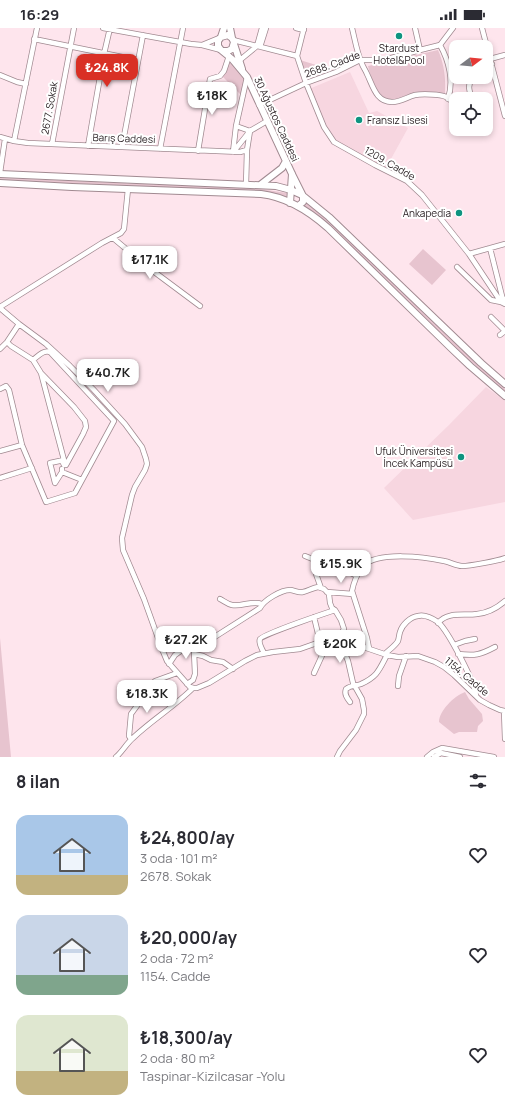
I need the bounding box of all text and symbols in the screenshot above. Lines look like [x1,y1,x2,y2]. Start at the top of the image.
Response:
text: 16:29 [20,4,59,25]
marker: Stardust Hotel&Pool [394,31,404,41]
north arrow [449,40,493,84]
map controls [449,40,493,136]
place label: Stardust Hotel&Pool [373,41,425,67]
street label: 2688. Cadde [302,47,362,81]
pin: ₺24.8K [74,54,140,88]
text: ₺24.8K [85,58,129,76]
street label: 30 Ağustos Caddesi [251,74,303,164]
street label: 2677. Sokak [37,79,61,136]
pin: ₺18K [188,82,236,116]
text: ₺18K [197,86,227,104]
button: locate [449,92,493,136]
place label: Fransız Lisesi [367,113,428,127]
marker: Fransız Lisesi [354,115,364,125]
street label: Barış Caddesi [92,130,156,146]
street label: 1209. Cadde [362,143,418,183]
place label: Ankapedia [403,206,451,220]
marker: Ankapedia [454,208,464,218]
pin: ₺17.1K [117,246,183,280]
text: ₺17.1K [131,250,169,268]
pin: ₺40.7K [75,359,141,393]
text: ₺40.7K [86,363,130,381]
place label: Ufuk Üniversitesi İncek Kampüsü [375,444,453,470]
marker: Ufuk Üniversitesi İncek Kampüsü [456,452,466,462]
pin: ₺15.9K [308,550,374,584]
text: ₺15.9K [320,554,362,572]
pin: ₺27.2K [153,626,219,660]
text: ₺27.2K [164,630,208,648]
pin: ₺20K [316,630,364,664]
text: ₺20K [323,634,357,652]
street label: 1154. Cadde [442,653,492,699]
pin: ₺18.3K [114,680,180,714]
text: ₺18.3K [126,684,168,702]
text: 8 ilan [16,770,60,793]
icon: filters [467,770,489,792]
text: ₺24,800/ay [140,826,235,849]
icon: home [48,831,96,879]
icon: heart [467,844,489,866]
text: 3 oda · 101 m² [140,849,217,867]
text: 2678. Sokak [140,867,211,885]
text: ₺20,000/ay [140,926,237,949]
icon: home [48,931,96,979]
icon: heart [467,944,489,966]
text: 2 oda · 72 m² [140,949,214,967]
text: 1154. Cadde [140,967,210,985]
text: ₺18,300/ay [140,1026,232,1049]
icon: home [48,1031,96,1079]
icon: heart [467,1044,489,1066]
text: 2 oda · 80 m² [140,1049,215,1067]
text: Taspinar-Kizilcasar -Yolu [140,1067,285,1085]

